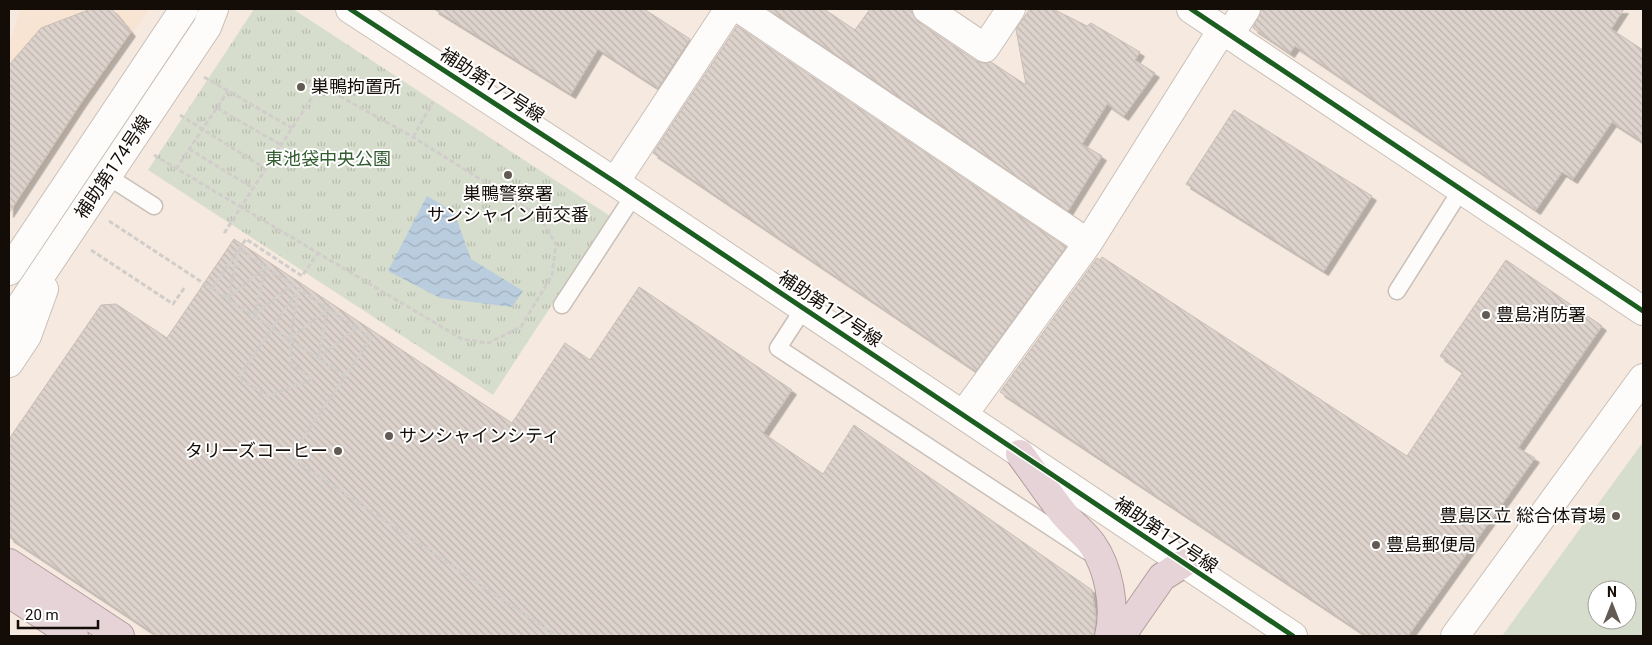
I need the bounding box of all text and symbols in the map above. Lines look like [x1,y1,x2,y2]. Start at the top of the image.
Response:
street label: 補助第177号線 [436,43,548,126]
place label: 巣鴨拘置所 [311,76,401,97]
marker: 巣鴨拘置所 [295,81,307,93]
street label: 補助第174号線 [70,111,155,222]
park label: 東池袋中央公園 [265,148,391,169]
marker: 巣鴨警察署 サンシャイン前交番 [502,169,514,181]
place label: 巣鴨警察署 サンシャイン前交番 [427,183,589,225]
street label: 補助第177号線 [775,266,886,351]
place label: 豊島消防署 [1496,304,1586,325]
marker: 豊島消防署 [1480,309,1492,321]
place label: サンシャインシティ [399,425,560,446]
marker: サンシャインシティ [383,430,395,442]
place label: タリーズコーヒー [185,440,328,461]
marker: タリーズコーヒー [332,445,344,457]
street label: 補助第177号線 [1111,492,1222,577]
place label: 豊島区立 総合体育場 [1440,505,1606,526]
marker: 豊島区立 総合体育場 [1610,510,1622,522]
place label: 豊島郵便局 [1386,534,1476,555]
marker: 豊島郵便局 [1370,539,1382,551]
north arrow [1587,580,1637,630]
text: N [1607,584,1617,600]
scale bar [18,598,98,630]
text: 20 m [25,606,59,624]

